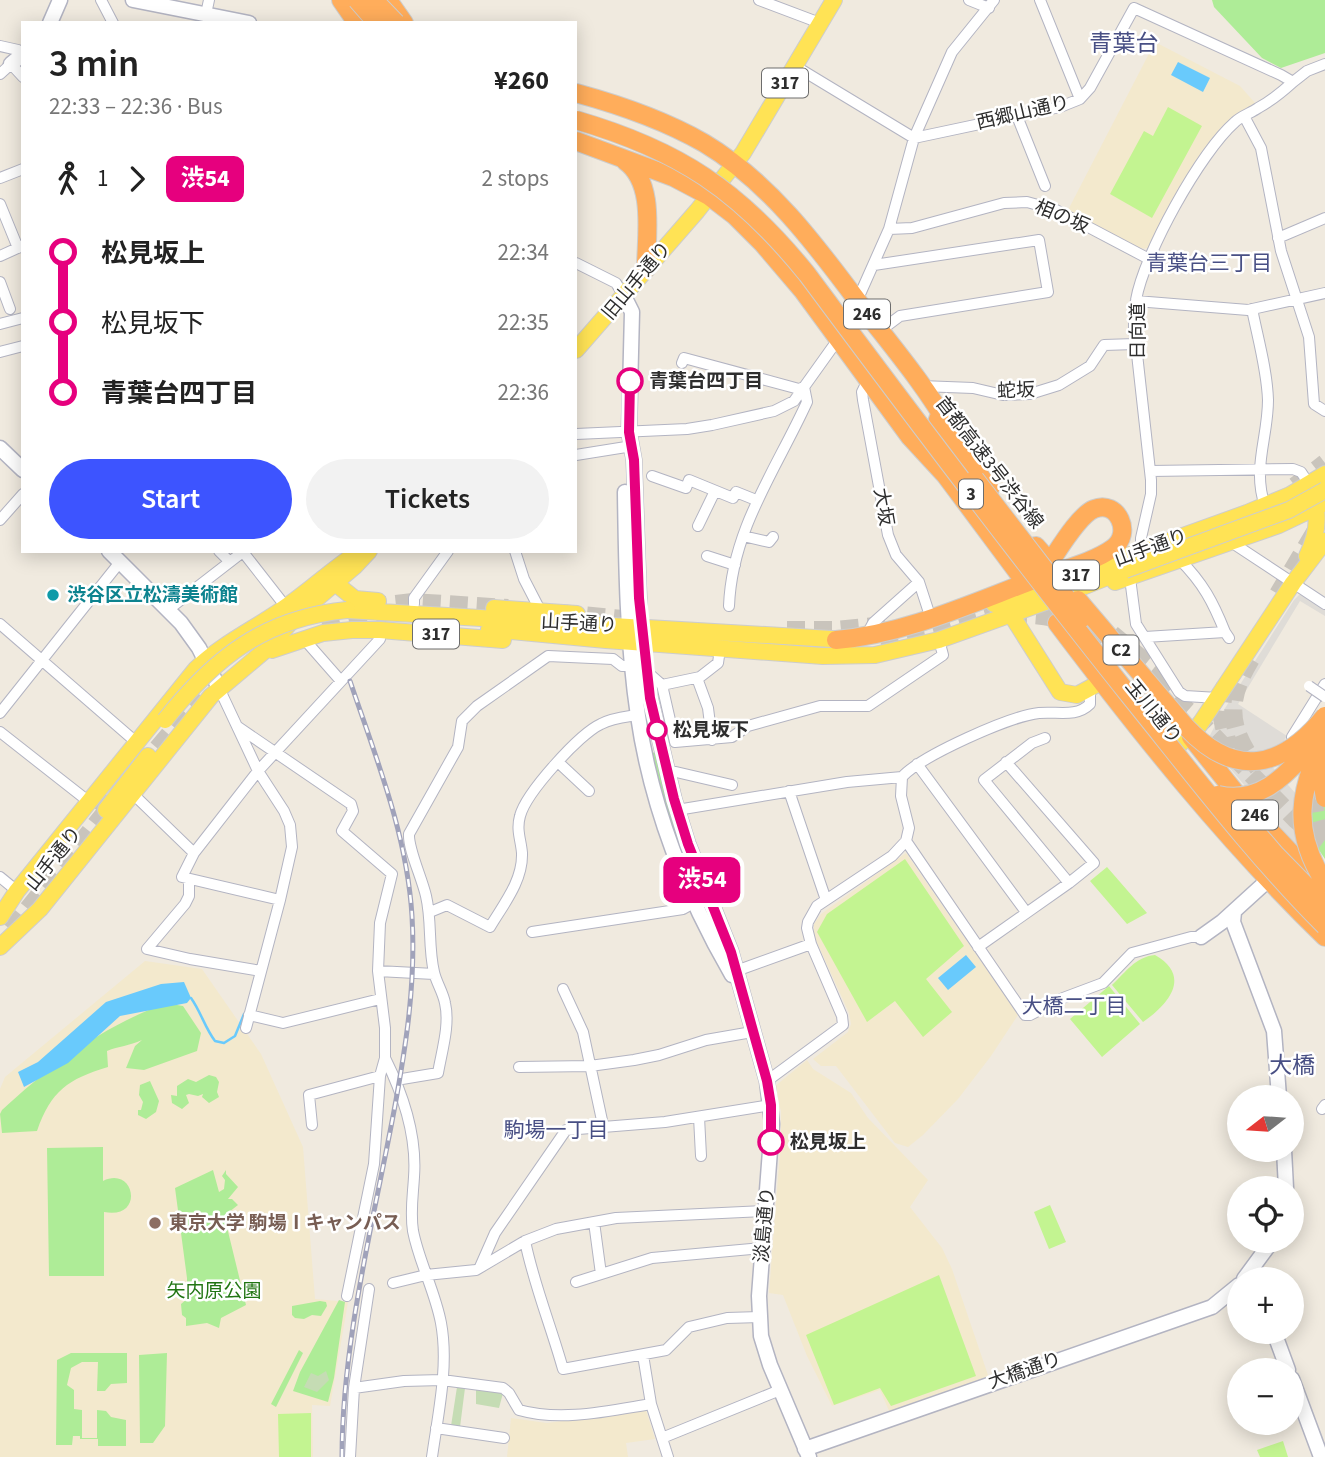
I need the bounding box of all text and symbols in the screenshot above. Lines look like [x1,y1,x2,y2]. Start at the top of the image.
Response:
district label: 青葉台 [1090,27,1159,60]
text: 3 min [49,37,139,91]
text: ¥260 [494,62,549,99]
road number: 317 [762,68,808,98]
street label: 西郷山通り [974,89,1072,137]
text: 22:33 – 22:36 · Bus [49,90,223,123]
icon: walk [49,160,87,198]
icon: forward [118,160,156,198]
text: 渋54 [180,161,230,196]
text: 1 [97,162,108,195]
text: 2 stops [482,162,549,195]
street label: 相の坂 [1030,193,1094,241]
text: 松見坂上 [101,235,205,272]
text: 22:34 [498,236,549,269]
street label: 旧山手通り [596,236,678,326]
district label: 青葉台三丁目 [1146,248,1272,278]
road number: 246 [844,300,890,328]
street label: 日向道 [1125,302,1152,360]
text: 松見坂下 [101,305,205,342]
text: 22:35 [498,306,549,339]
marker: 青葉台四丁目 [617,368,643,394]
place label: 青葉台四丁目 [649,368,763,395]
text: 青葉台四丁目 [101,375,257,412]
text: 22:36 [498,376,549,409]
street label: 蛇坂 [997,377,1035,405]
street label: 首都高速3号渋谷線 [930,392,1048,534]
button: Start [49,459,292,539]
button: Tickets [306,459,549,539]
road number: 3 [959,480,983,508]
street label: 大坂 [866,486,900,528]
street label: 山手通り [1111,522,1191,574]
road number: 317 [1053,560,1099,590]
place label: 渋谷区立松濤美術館 [67,582,238,609]
marker: 渋谷区立松濤美術館 [45,587,61,603]
street label: 山手通り [540,609,618,639]
road number: 317 [413,620,459,648]
road number: C2 [1104,636,1138,664]
street label: 玉川通り [1119,674,1187,750]
place label: 松見坂下 [673,717,749,744]
marker: 松見坂下 [647,720,667,740]
road number: 246 [1232,800,1278,830]
street label: 山手通り [20,821,88,897]
line badge: 渋54 [662,857,742,903]
text: 渋54 [677,862,727,897]
district label: 大橋二丁目 [1022,991,1127,1021]
district label: 大橋 [1269,1049,1315,1082]
north arrow [1227,1085,1304,1162]
map controls [1227,1085,1304,1435]
district label: 駒場一丁目 [504,1115,609,1145]
marker: 松見坂上 [758,1129,784,1155]
place label: 松見坂上 [790,1129,866,1156]
button: locate [1227,1176,1304,1253]
street label: 淡島通り [748,1186,782,1264]
place label: 東京大学 駒場Ⅰキャンパス [169,1210,401,1237]
marker: 東京大学 駒場Ⅰキャンパス [147,1215,163,1231]
button: + [1227,1267,1304,1344]
park label: 矢内原公園 [166,1278,262,1305]
street label: 大橋通り [985,1346,1065,1396]
button: − [1227,1358,1304,1435]

